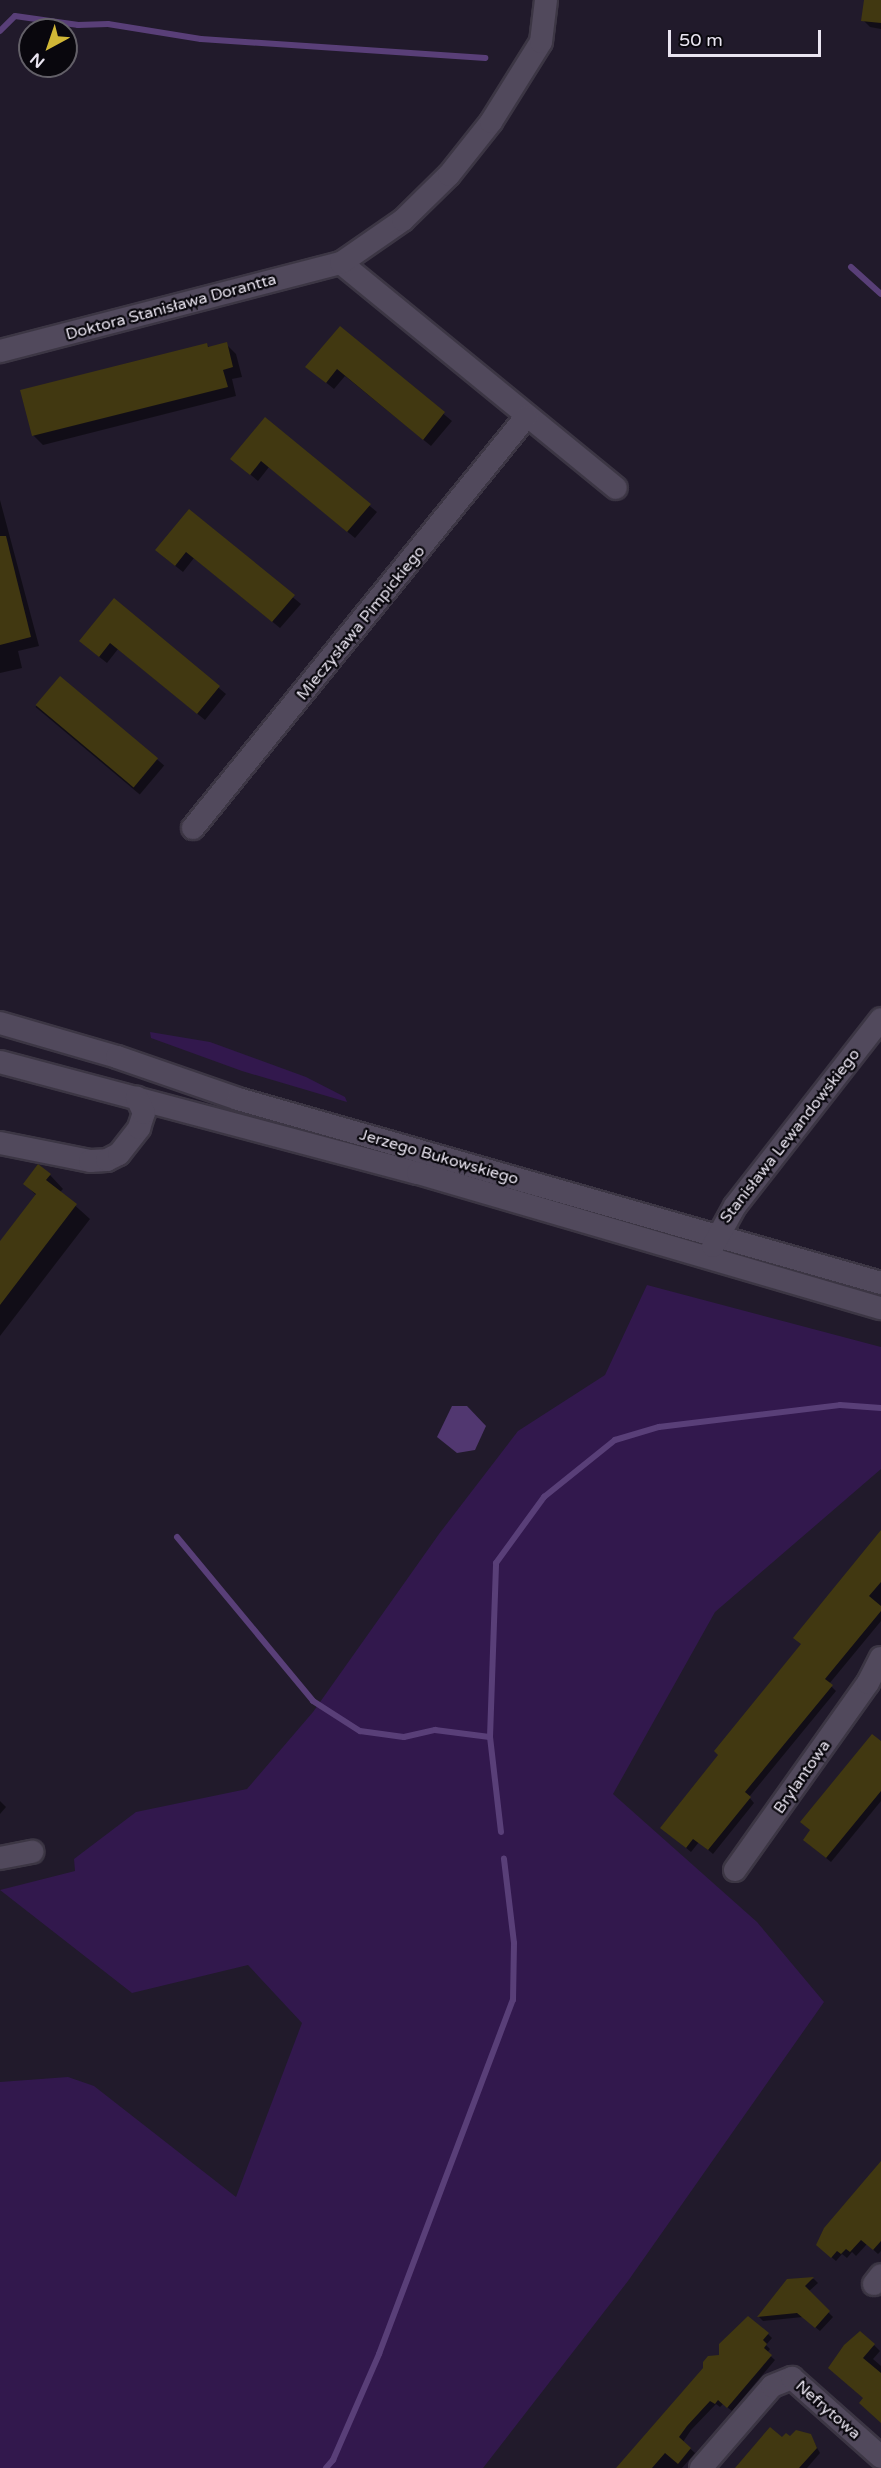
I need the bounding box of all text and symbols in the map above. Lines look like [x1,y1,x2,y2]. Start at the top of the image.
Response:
north arrow [18,18,78,78]
scale bar [671,18,824,56]
text: 50 m [679,29,723,51]
text: N [26,48,49,72]
street label: Doktora Stanisława Dorantta [64,270,278,344]
street label: Mieczysława Pimpickiego [293,542,429,704]
street label: Stanisława Lewandowskiego [716,1045,864,1227]
street label: Jerzego Bukowskiego [357,1125,521,1189]
street label: Brylantowa [770,1737,834,1817]
street label: Nefrytowa [792,2377,864,2443]

